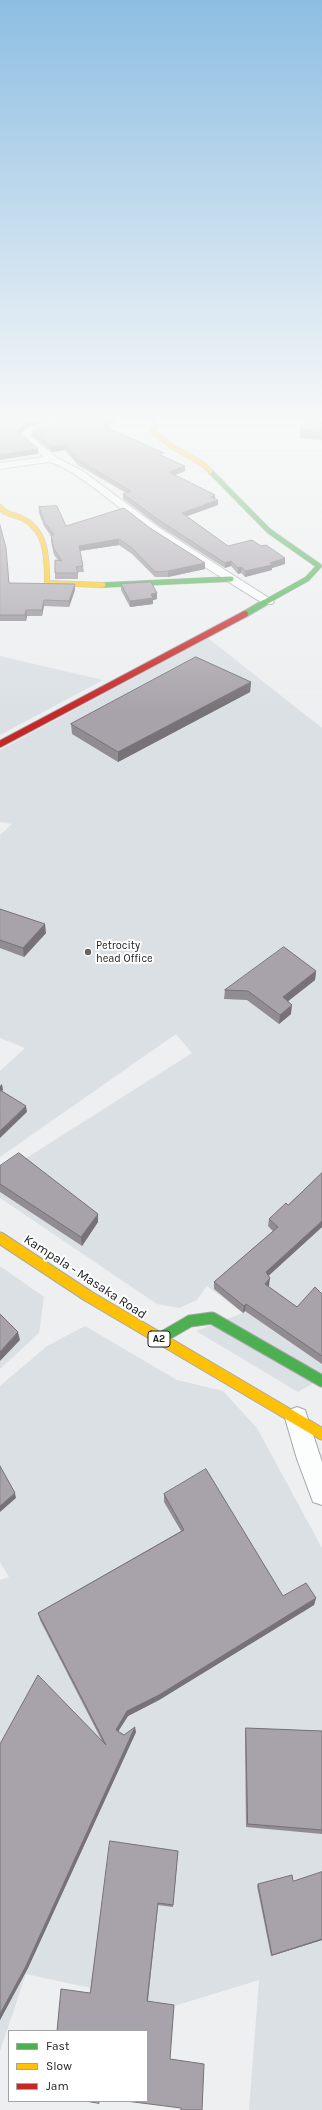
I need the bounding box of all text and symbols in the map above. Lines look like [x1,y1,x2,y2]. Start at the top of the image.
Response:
place label: Petrocity head Office [96,939,153,965]
marker: Petrocity head Office [83,947,93,957]
street label: Kampala - Masaka Road [21,1231,149,1323]
road number: A2 [148,1331,170,1347]
legend [8,2030,148,2102]
text: Fast [46,2039,69,2053]
text: Slow [46,2059,72,2073]
text: Jam [46,2079,69,2093]

